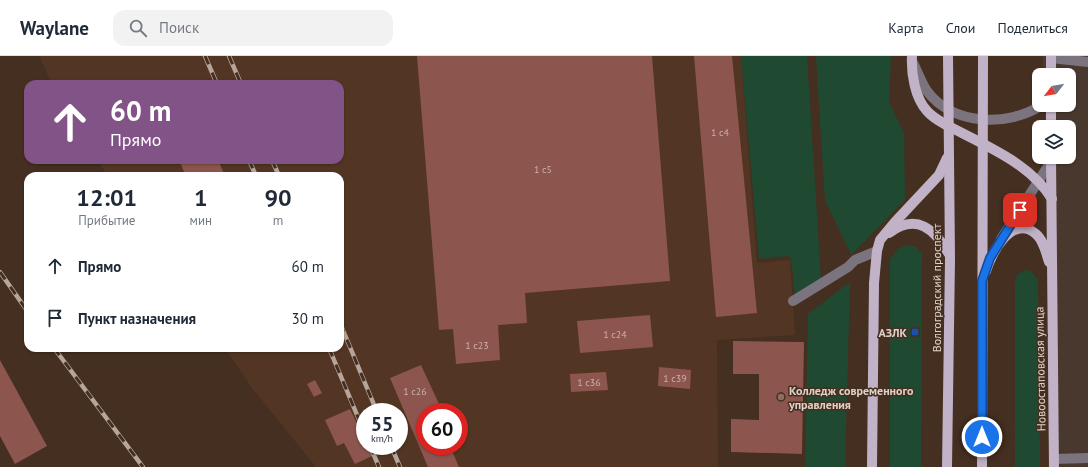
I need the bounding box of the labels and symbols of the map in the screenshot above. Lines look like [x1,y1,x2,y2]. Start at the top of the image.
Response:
north arrow [1032,68,1076,112]
house number: 1 с4 [711,126,730,139]
house number: 1 с5 [534,163,552,176]
pin [1003,193,1037,227]
street label: Волгоградский проспект [929,223,944,352]
street label: Новоостаповская улица [1031,306,1049,431]
place label: АЗЛК [879,325,908,340]
marker: АЗЛК [910,327,920,337]
house number: 1 с24 [603,328,627,341]
house number: 1 с23 [465,339,489,352]
house number: 1 с39 [663,372,687,385]
house number: 1 с36 [577,376,601,389]
place label: Колледж современного управления [788,383,914,412]
house number: 1 с26 [403,385,427,398]
marker: Колледж современного управления [776,392,786,402]
speed limit sign: 60 [416,403,468,455]
position arrow [961,416,1003,458]

